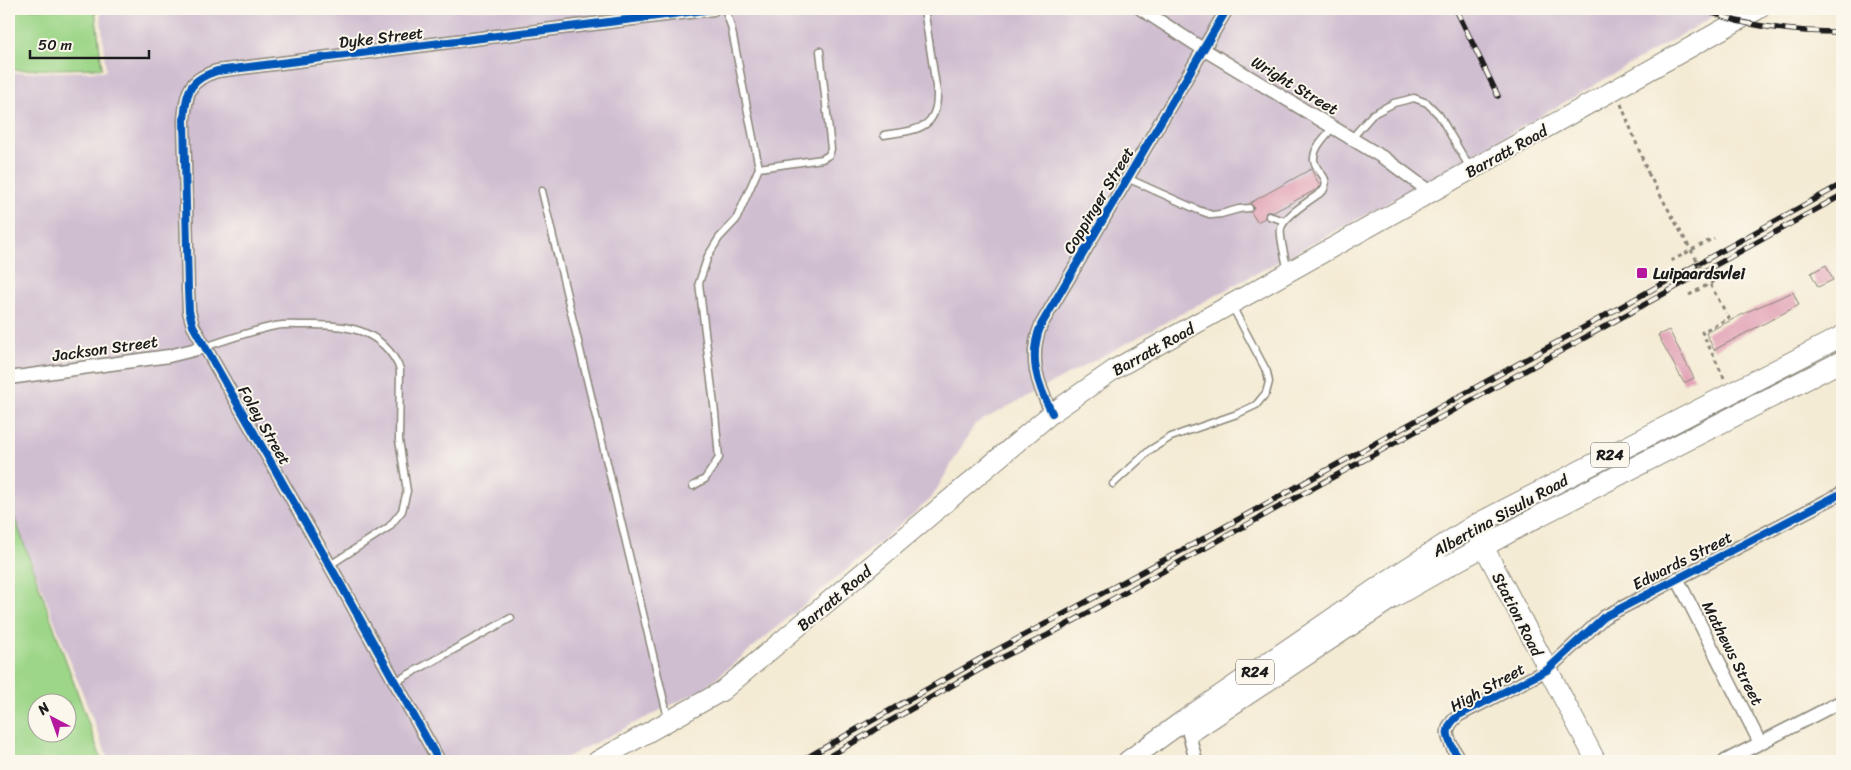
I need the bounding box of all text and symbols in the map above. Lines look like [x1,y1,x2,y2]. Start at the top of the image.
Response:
street label: Dyke Street [337,18,425,57]
scale bar [30,28,149,60]
text: 50 m [38,32,73,58]
street label: Wright Street [1245,48,1344,123]
street label: Barratt Road [1460,116,1554,186]
street label: Coppinger Street [1055,141,1142,260]
place label: Luipaardsvlei [1653,259,1745,288]
marker: Luipaardsvlei [1635,266,1649,280]
street label: Barratt Road [1107,314,1201,384]
street label: Jackson Street [50,327,160,370]
street label: Foley Street [230,380,299,471]
road number: R24 [1591,442,1629,468]
street label: Albertina Sisulu Road [1426,465,1575,565]
street label: Edwards Street [1627,523,1738,598]
street label: Barratt Road [790,557,880,639]
street label: Station Road [1484,567,1552,663]
street label: Mathews Street [1694,596,1771,711]
street label: High Street [1444,655,1531,720]
road number: R24 [1236,660,1274,684]
north arrow [28,692,78,742]
text: N [31,696,56,722]

